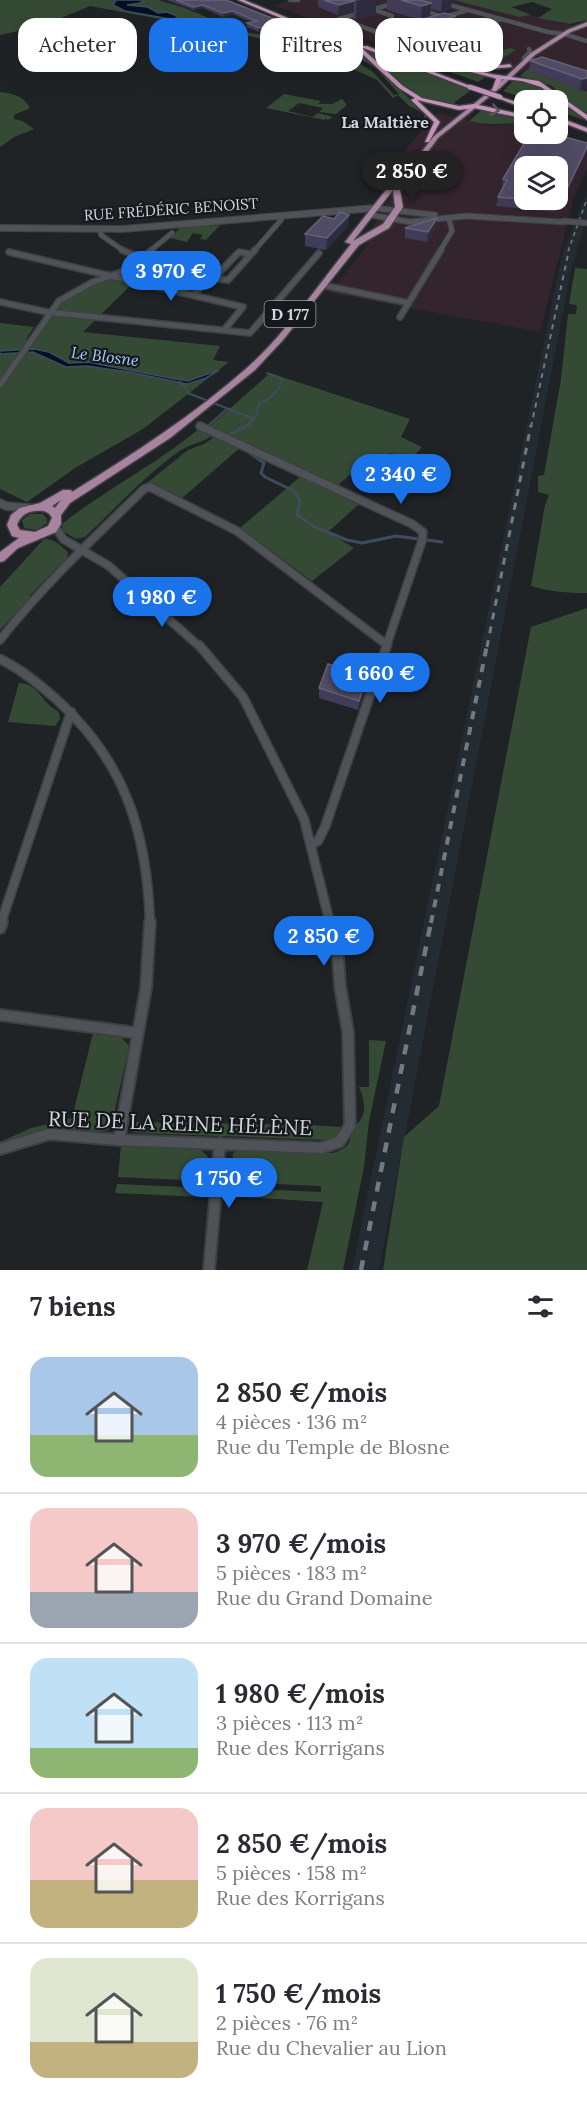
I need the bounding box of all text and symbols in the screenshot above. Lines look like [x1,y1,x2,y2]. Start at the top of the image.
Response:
chip: Acheter [18,18,137,72]
chip: Louer [149,18,248,72]
chip: Filtres [260,18,363,72]
chip: Nouveau [375,18,503,72]
map controls [514,90,568,210]
button: locate [514,90,568,144]
one-way arrow [490,103,500,116]
district label: La Maltière [341,112,429,132]
pin: 2 850 € [357,151,467,202]
button: layers [514,156,568,210]
text: 2 850 € [376,158,448,183]
street label: RUE FRÉDÉRIC BENOIST [83,193,259,225]
pin: 3 970 € [116,251,226,302]
text: 3 970 € [135,258,207,283]
road number: D 177 [264,301,316,327]
water label: Le Blosne [70,342,140,370]
pin: 2 340 € [346,454,456,505]
text: 2 340 € [365,461,437,486]
pin: 1 980 € [107,577,217,628]
text: 1 980 € [127,584,197,609]
pin: 1 660 € [325,653,435,704]
text: 1 660 € [345,660,415,685]
pin: 2 850 € [269,916,379,967]
text: 2 850 € [288,923,360,948]
street label: RUE DE LA REINE HÉLÈNE [48,1105,312,1141]
pin: 1 750 € [174,1158,284,1209]
text: 1 750 € [195,1165,263,1190]
text: 7 biens [30,1290,116,1323]
icon: filters [524,1290,557,1323]
text: 2 850 €/mois [216,1376,387,1409]
icon: home [78,1381,150,1453]
text: 4 pièces · 136 m² [216,1409,367,1434]
text: Rue du Temple de Blosne [216,1434,449,1459]
text: 3 970 €/mois [216,1527,386,1560]
icon: home [78,1532,150,1604]
text: 5 pièces · 183 m² [216,1560,367,1585]
text: Rue du Grand Domaine [216,1585,433,1610]
text: 1 980 €/mois [216,1677,385,1710]
icon: home [78,1682,150,1754]
text: 3 pièces · 113 m² [216,1710,363,1735]
text: Rue des Korrigans [216,1735,385,1760]
text: 2 850 €/mois [216,1827,387,1860]
icon: home [78,1832,150,1904]
text: 5 pièces · 158 m² [216,1860,367,1885]
text: Rue des Korrigans [216,1885,385,1910]
text: 1 750 €/mois [216,1977,381,2010]
icon: home [78,1982,150,2054]
text: 2 pièces · 76 m² [216,2010,358,2035]
text: Rue du Chevalier au Lion [216,2035,447,2060]

